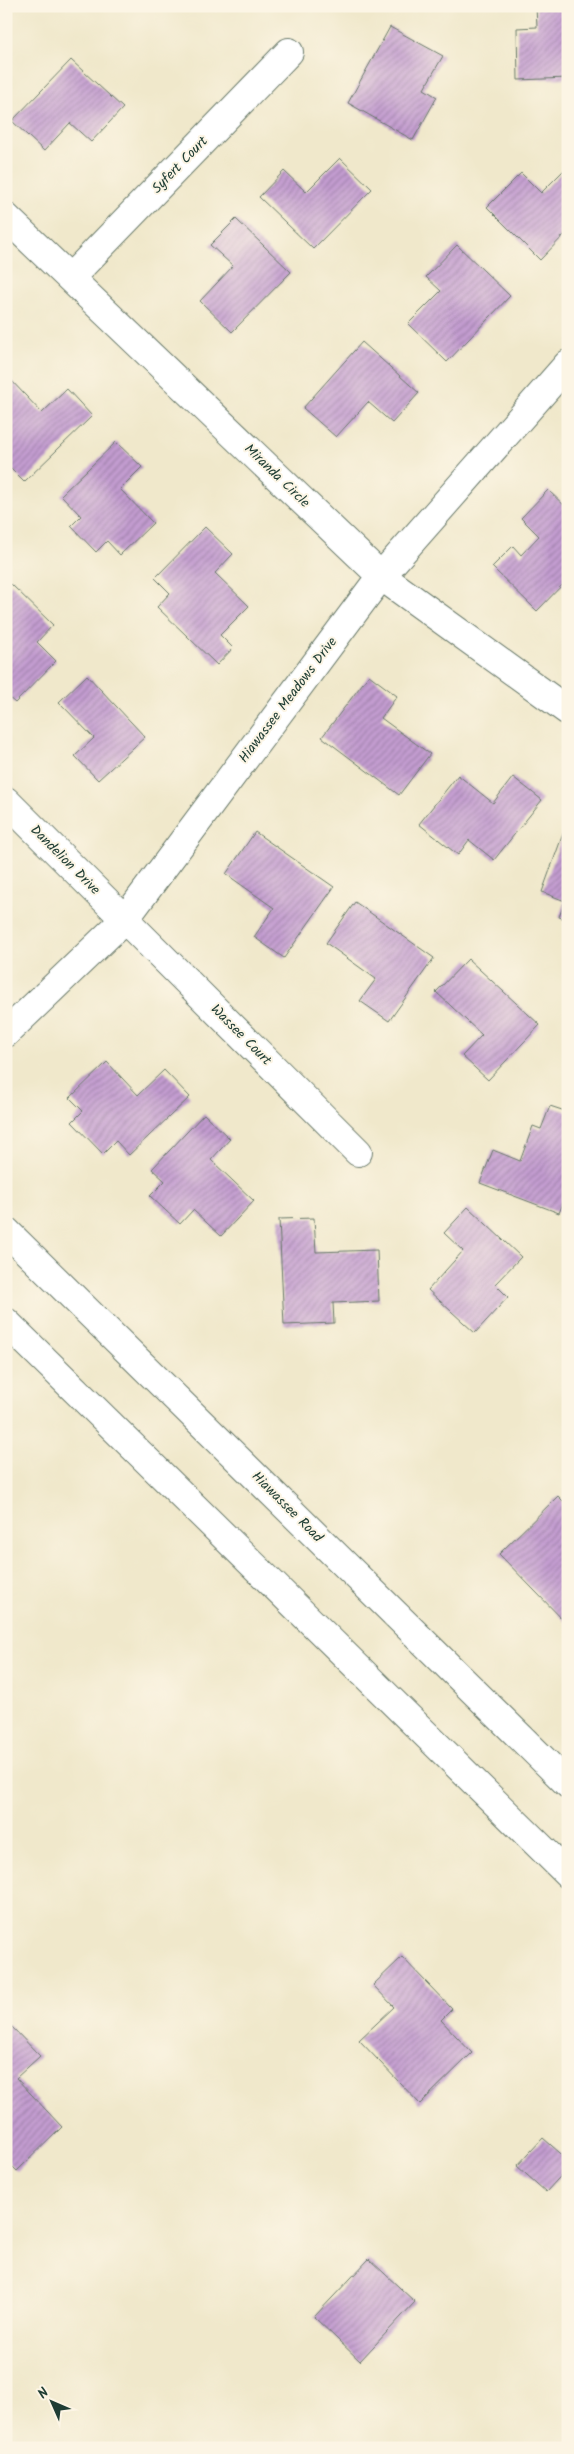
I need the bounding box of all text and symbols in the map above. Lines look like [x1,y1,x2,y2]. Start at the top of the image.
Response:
street label: Syfert Court [147,131,214,199]
street label: Miranda Circle [239,439,316,514]
street label: Hiawassee Meadows Drive [233,632,343,768]
street label: Dandelion Drive [25,820,106,901]
street label: Wassee Court [205,999,277,1071]
street label: Hiawassee Road [246,1466,329,1549]
north arrow [28,2376,78,2426]
text: N [33,2382,55,2404]

